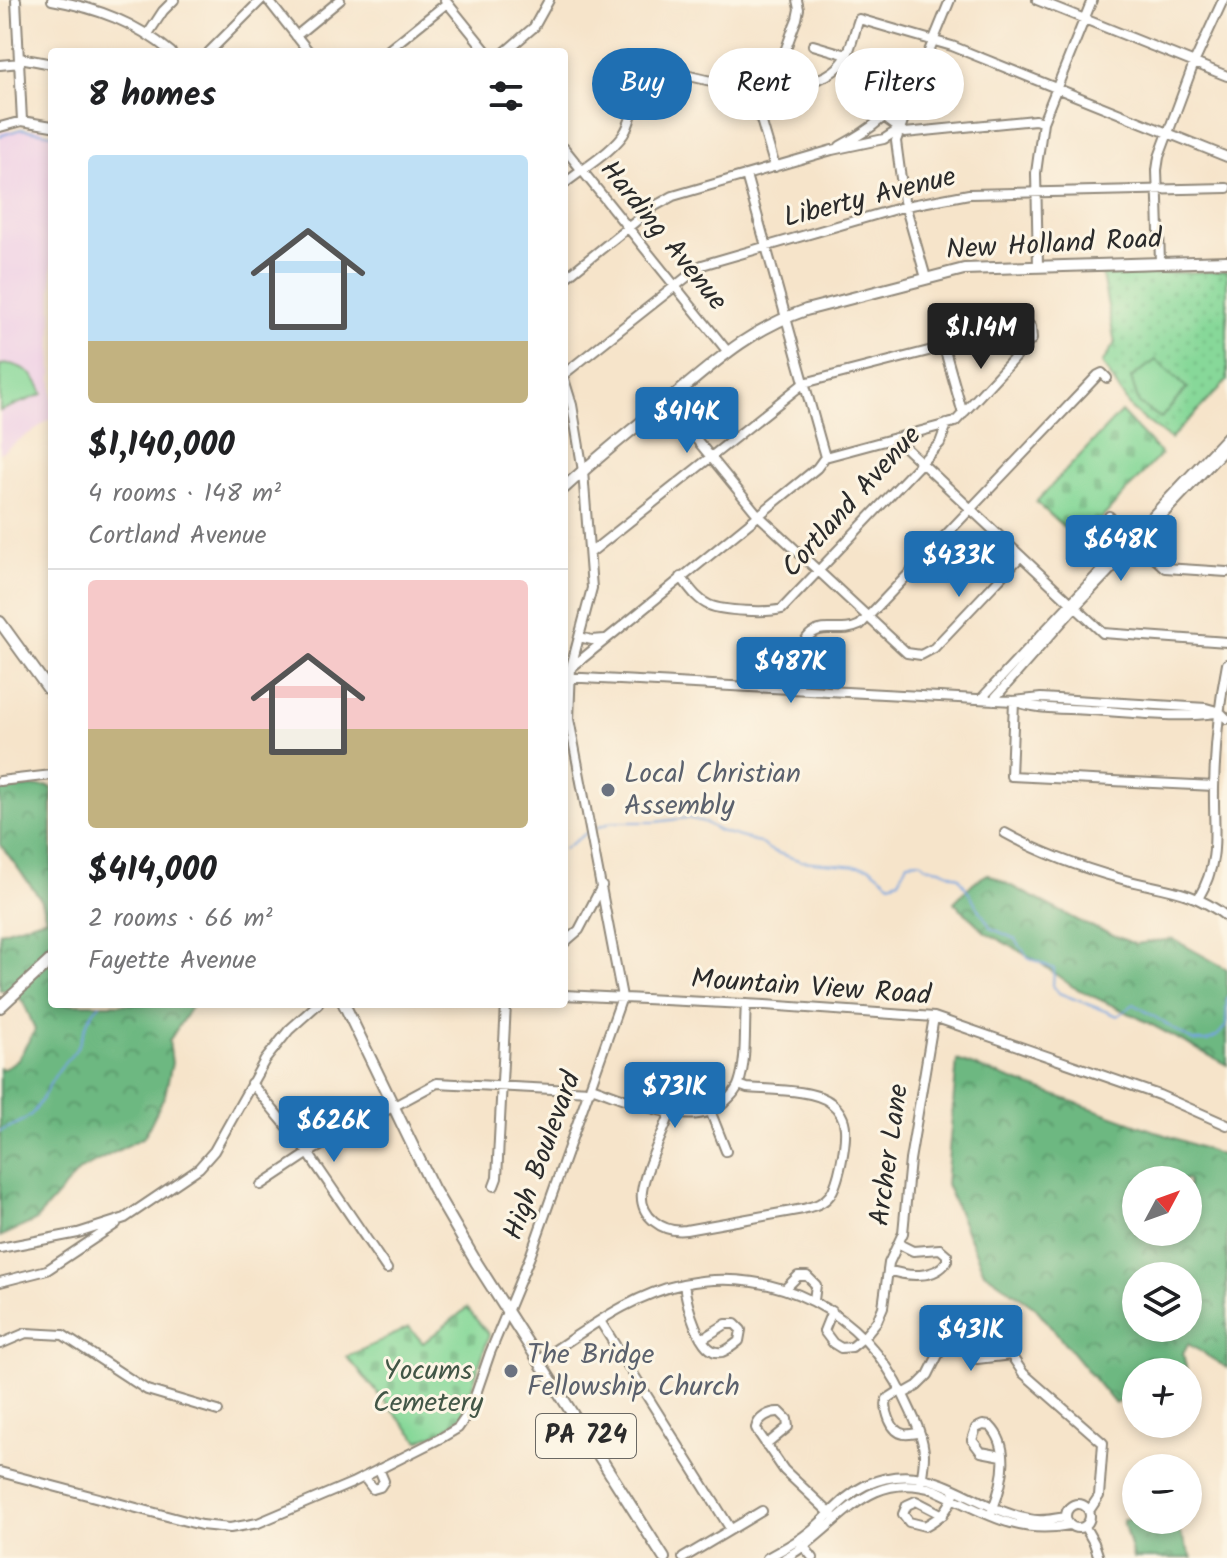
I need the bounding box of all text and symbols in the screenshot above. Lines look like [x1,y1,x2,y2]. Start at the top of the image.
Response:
chip: Buy [592,48,692,120]
chip: Rent [708,48,819,120]
chip: Filters [835,48,964,120]
text: 8 homes [88,69,216,123]
icon: filters [484,74,528,118]
street label: Harding Avenue [588,150,739,322]
street label: Liberty Avenue [779,155,961,241]
icon: home [236,207,380,351]
street label: New Holland Road [945,217,1164,273]
pin: $1.14M [916,303,1046,371]
text: $1.14M [945,308,1017,350]
pin: $414K [631,387,743,455]
text: $414K [653,392,721,434]
street label: Cortland Avenue [771,415,933,588]
text: $1,140,000 [88,419,235,473]
text: 4 rooms · 148 m² [88,473,281,515]
text: Cortland Avenue [88,515,266,557]
pin: $648K [1065,515,1177,583]
text: $648K [1084,520,1158,562]
pin: $433K [903,531,1015,599]
text: $433K [922,536,996,578]
icon: home [236,632,380,776]
pin: $487K [735,637,847,705]
text: $487K [755,642,827,684]
place label: Local Christian Assembly [624,752,801,829]
marker: Local Christian Assembly [599,781,617,799]
text: $414,000 [88,844,217,898]
text: 2 rooms · 66 m² [88,898,273,940]
text: Fayette Avenue [88,940,256,982]
street label: Mountain View Road [690,957,933,1019]
pin: $731K [619,1062,731,1130]
street label: High Boulevard [492,1064,595,1247]
text: $731K [642,1067,708,1109]
street label: Archer Lane [858,1081,922,1229]
pin: $626K [278,1096,390,1164]
text: $626K [297,1101,371,1143]
north arrow [1122,1166,1202,1246]
map controls [1122,1166,1202,1534]
button: layers [1122,1262,1202,1342]
pin: $431K [915,1305,1027,1373]
text: $431K [937,1310,1005,1352]
place label: The Bridge Fellowship Church [527,1333,740,1410]
park label: Yocums Cemetery [373,1349,484,1426]
button: + [1122,1358,1202,1438]
marker: The Bridge Fellowship Church [502,1362,520,1380]
road number: PA 724 [536,1414,636,1458]
button: − [1122,1454,1202,1534]

